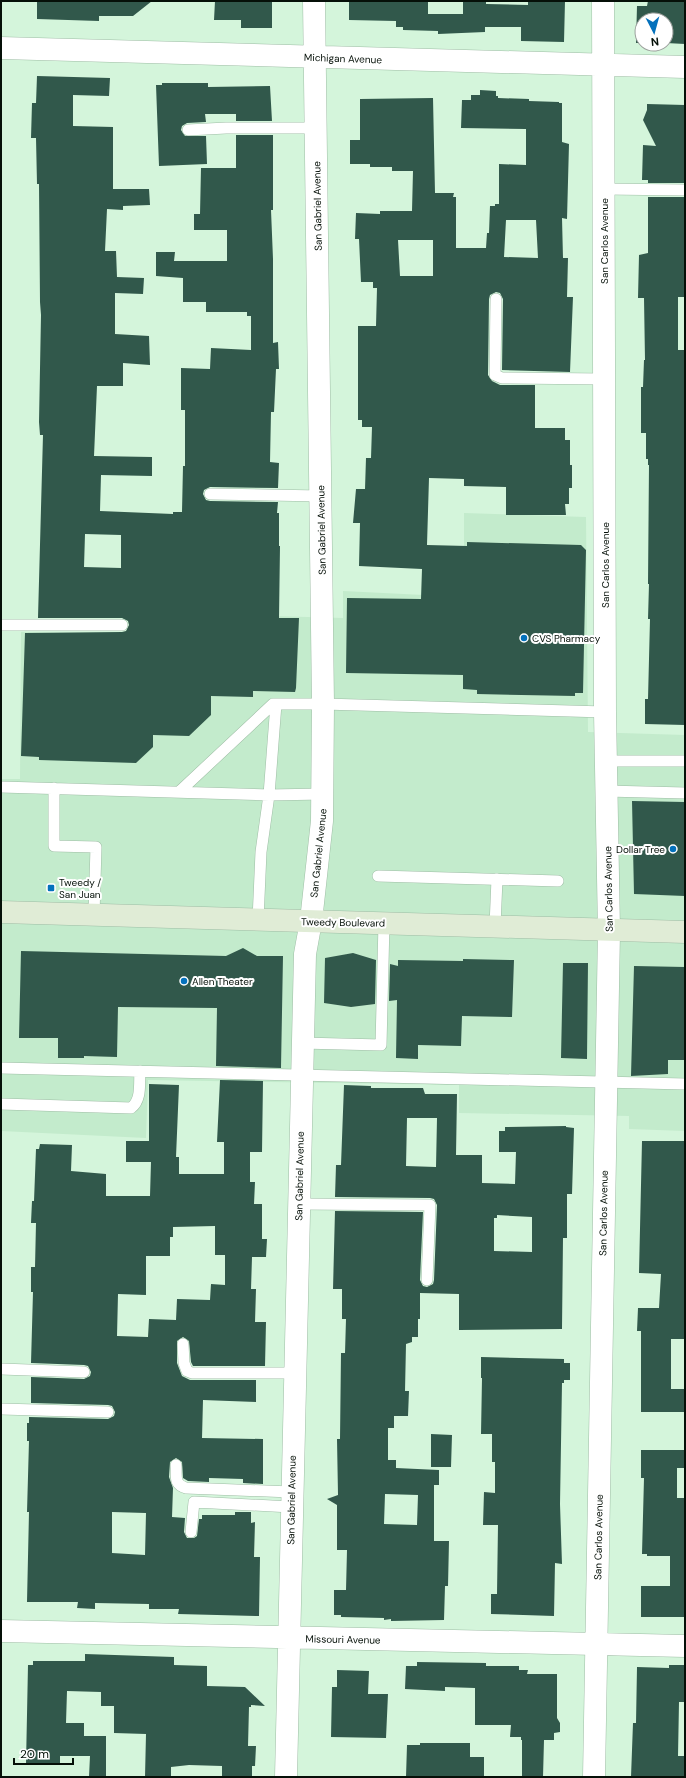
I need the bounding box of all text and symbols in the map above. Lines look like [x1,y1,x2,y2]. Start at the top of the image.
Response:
north arrow [634,12,674,52]
text: N [650,35,660,49]
street label: Michigan Avenue [304,51,383,66]
street label: San Gabriel Avenue [310,161,325,251]
street label: San Carlos Avenue [598,198,611,284]
street label: San Gabriel Avenue [314,485,329,575]
street label: San Carlos Avenue [599,522,612,608]
place label: CVS Pharmacy [532,632,601,645]
marker: CVS Pharmacy [519,633,529,643]
street label: San Gabriel Avenue [307,808,330,898]
place label: Dollar Tree [616,843,665,856]
marker: Dollar Tree [668,844,678,854]
street label: San Carlos Avenue [601,846,616,932]
place label: Tweedy / San Juan [59,876,101,901]
marker: Tweedy / San Juan [46,883,56,893]
street label: Tweedy Boulevard [301,915,385,930]
place label: Allen Theater [192,975,253,988]
marker: Allen Theater [179,976,189,986]
street label: San Gabriel Avenue [292,1131,307,1221]
street label: San Carlos Avenue [596,1170,611,1256]
street label: San Gabriel Avenue [284,1455,299,1545]
street label: San Carlos Avenue [591,1494,606,1580]
street label: Missouri Avenue [305,1632,381,1647]
scale bar [14,1740,73,1766]
text: 20 m [20,1746,49,1762]

